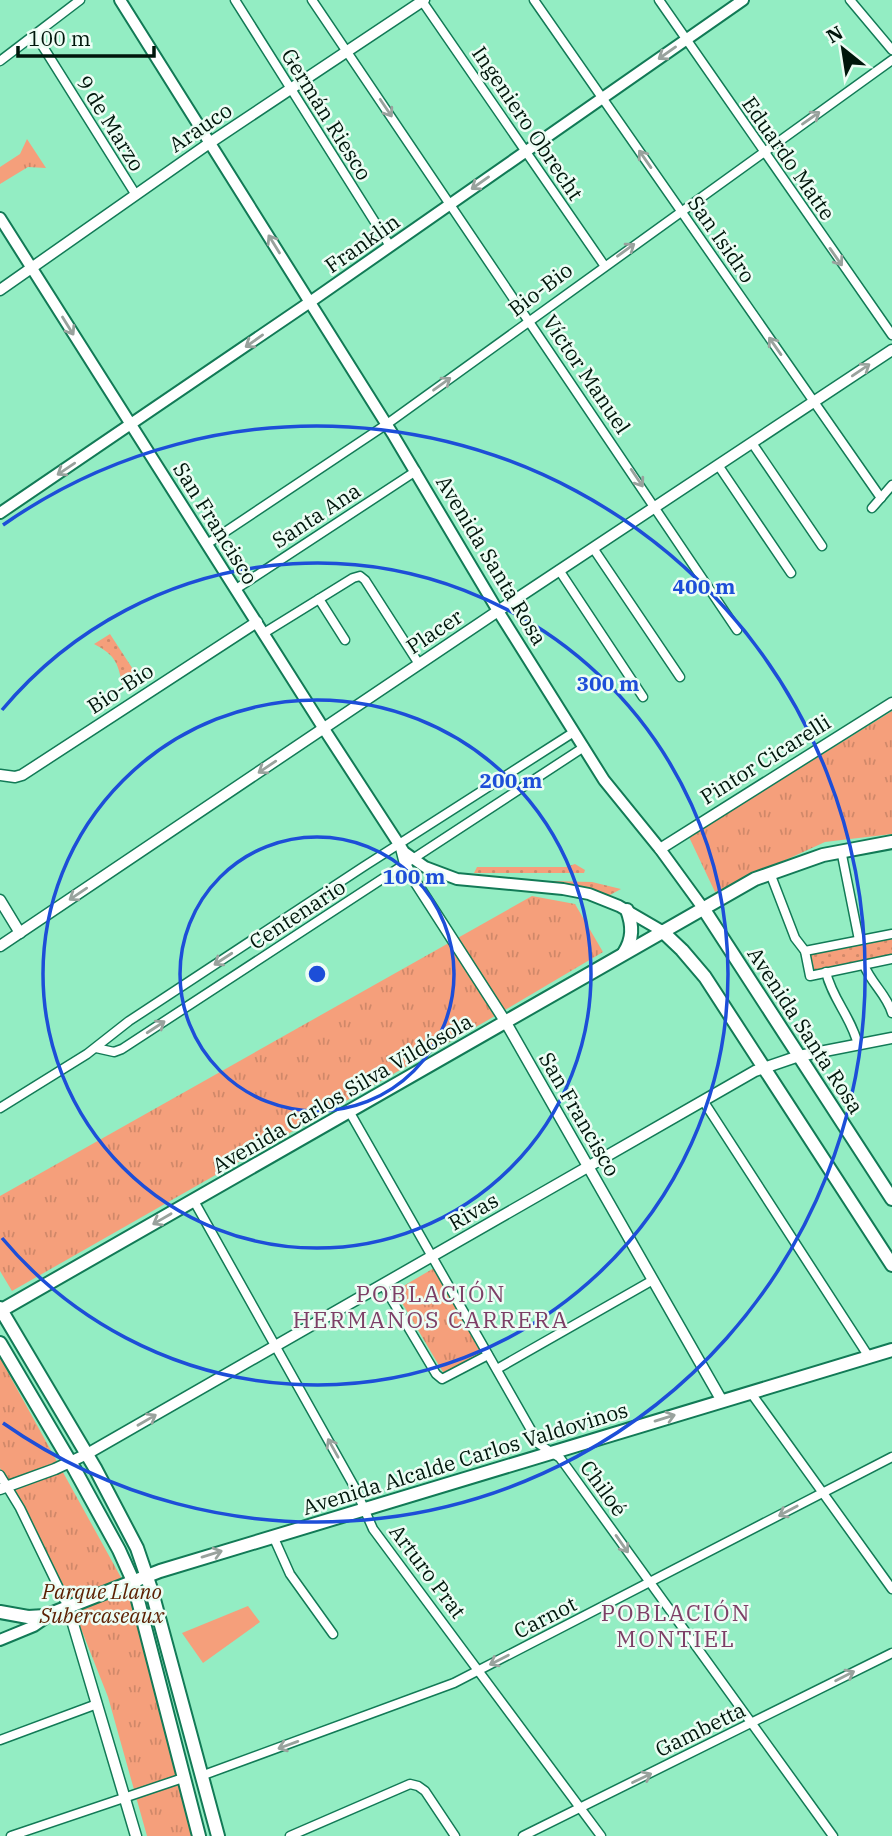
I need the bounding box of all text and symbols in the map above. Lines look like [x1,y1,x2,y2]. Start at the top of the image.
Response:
scale bar [18,14,154,58]
north arrow [808,14,878,84]
text: N [822,20,847,48]
text: 100 m [28,24,91,52]
street label: Ingeniero Obrecht [466,41,590,205]
street label: Germán Riesco [275,43,379,185]
one-way arrow [658,46,677,60]
street label: 9 de Marzo [71,70,151,176]
street label: Eduardo Matte [736,91,842,225]
street label: Arauco [163,96,237,158]
one-way arrow [379,97,393,117]
one-way arrow [801,111,820,125]
one-way arrow [638,150,652,169]
one-way arrow [471,176,490,190]
street label: San Isidro [682,190,762,288]
street label: Franklin [319,207,405,279]
one-way arrow [267,235,282,254]
one-way arrow [616,242,635,257]
one-way arrow [829,247,844,266]
street label: Bio-Bio [502,256,578,322]
street label: Víctor Manuel [537,309,637,439]
one-way arrow [62,315,76,335]
one-way arrow [245,334,264,348]
one-way arrow [768,336,782,356]
one-way arrow [851,363,871,377]
one-way arrow [432,377,451,391]
street label: San Francisco [167,457,265,589]
one-way arrow [57,462,76,476]
one-way arrow [630,468,644,487]
street label: Avenida Santa Rosa [430,470,554,650]
street label: Santa Ana [266,476,366,554]
text: 400 m [672,572,736,600]
street label: Placer [400,602,468,660]
street label: Bio-Bio [81,656,159,720]
text: 300 m [576,669,640,697]
street label: Pintor Cicarelli [694,708,836,810]
one-way arrow [258,760,277,774]
text: 200 m [479,766,543,794]
text: 100 m [382,862,446,890]
street label: Centenario [243,872,351,956]
one-way arrow [69,887,88,901]
street label: Avenida Santa Rosa [742,941,870,1119]
one-way arrow [214,952,233,966]
centre of rings [305,962,329,986]
street label: Avenida Carlos Silva Vildósola [207,1007,477,1179]
one-way arrow [146,1019,166,1033]
street label: San Francisco [533,1047,627,1181]
street label: Rivas [443,1186,503,1236]
one-way arrow [153,1212,173,1226]
district label: POBLACIÓN HERMANOS CARRERA [293,1278,569,1334]
street label: Avenida Alcalde Carlos Valdovinos [299,1395,631,1521]
one-way arrow [653,1411,675,1424]
one-way arrow [136,1413,156,1427]
one-way arrow [326,1438,340,1458]
street label: Chiloé [574,1454,634,1522]
one-way arrow [778,1505,799,1518]
street label: Arturo Prat [383,1518,473,1624]
one-way arrow [615,1534,629,1553]
one-way arrow [201,1547,223,1560]
park label: Parque Llano Subercaseaux [38,1577,166,1629]
street label: Carnot [509,1589,581,1645]
district label: POBLACIÓN MONTIEL [601,1597,751,1653]
one-way arrow [489,1654,510,1668]
one-way arrow [834,1669,855,1683]
street label: Gambetta [650,1695,750,1763]
one-way arrow [277,1740,299,1752]
one-way arrow [631,1771,652,1784]

